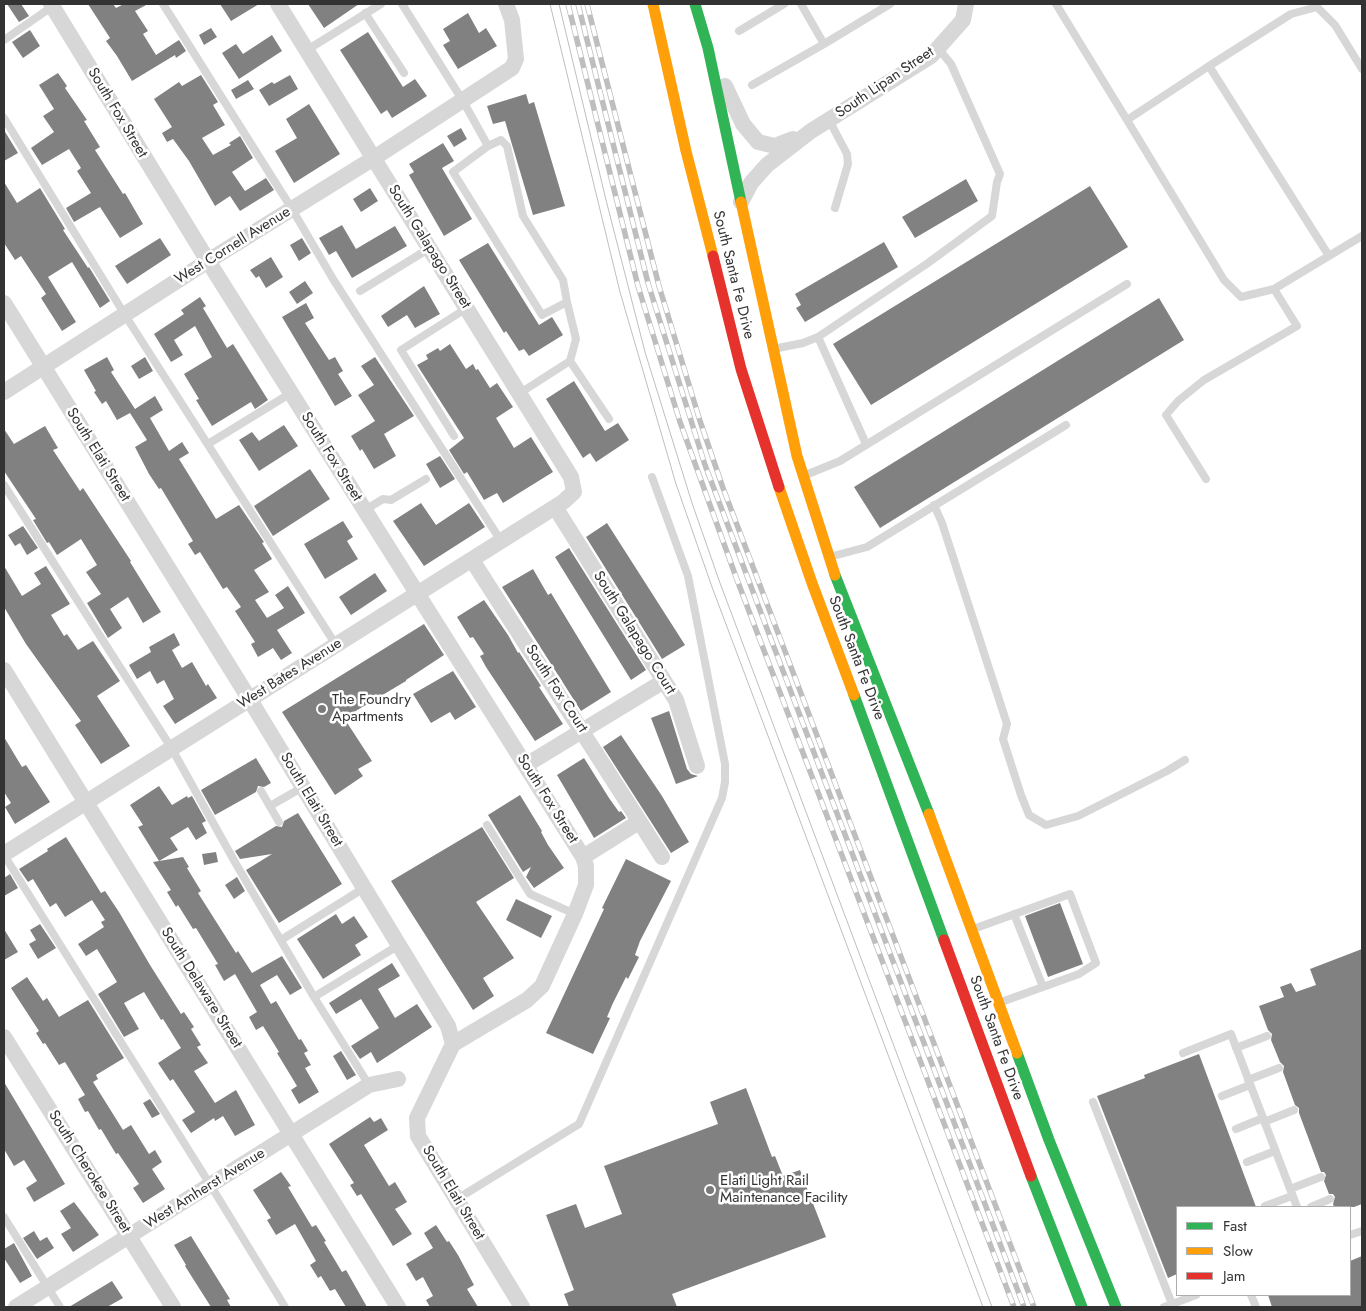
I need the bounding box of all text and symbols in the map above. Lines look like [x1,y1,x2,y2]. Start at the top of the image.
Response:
street label: South Lipan Street [832,43,938,123]
street label: South Fox Street [83,65,151,161]
street label: South Galapago Street [384,182,474,312]
street label: West Cornell Avenue [172,203,294,289]
street label: South Santa Fe Drive [708,209,758,341]
street label: South Elati Street [62,405,134,505]
street label: South Fox Street [296,409,366,505]
street label: South Galapago Court [589,568,679,698]
street label: South Santa Fe Drive [824,593,888,723]
street label: West Bates Avenue [234,635,346,713]
street label: South Fox Court [521,642,591,736]
place label: The Foundry Apartments [332,691,411,726]
marker: The Foundry Apartments [316,703,328,715]
street label: South Elati Street [276,750,346,850]
street label: South Fox Street [512,751,582,847]
street label: South Delaware Street [157,924,245,1052]
street label: South Santa Fe Drive [965,973,1027,1103]
street label: South Cherokee Street [44,1107,134,1237]
street label: South Elati Street [418,1143,488,1243]
street label: West Amherst Avenue [141,1145,269,1233]
place label: Elati Light Rail Maintenance Facility [720,1172,848,1207]
marker: Elati Light Rail Maintenance Facility [704,1184,716,1196]
legend [1176,1206,1351,1296]
text: Fast [1223,1215,1247,1237]
text: Slow [1223,1240,1253,1262]
text: Jam [1223,1265,1246,1287]

